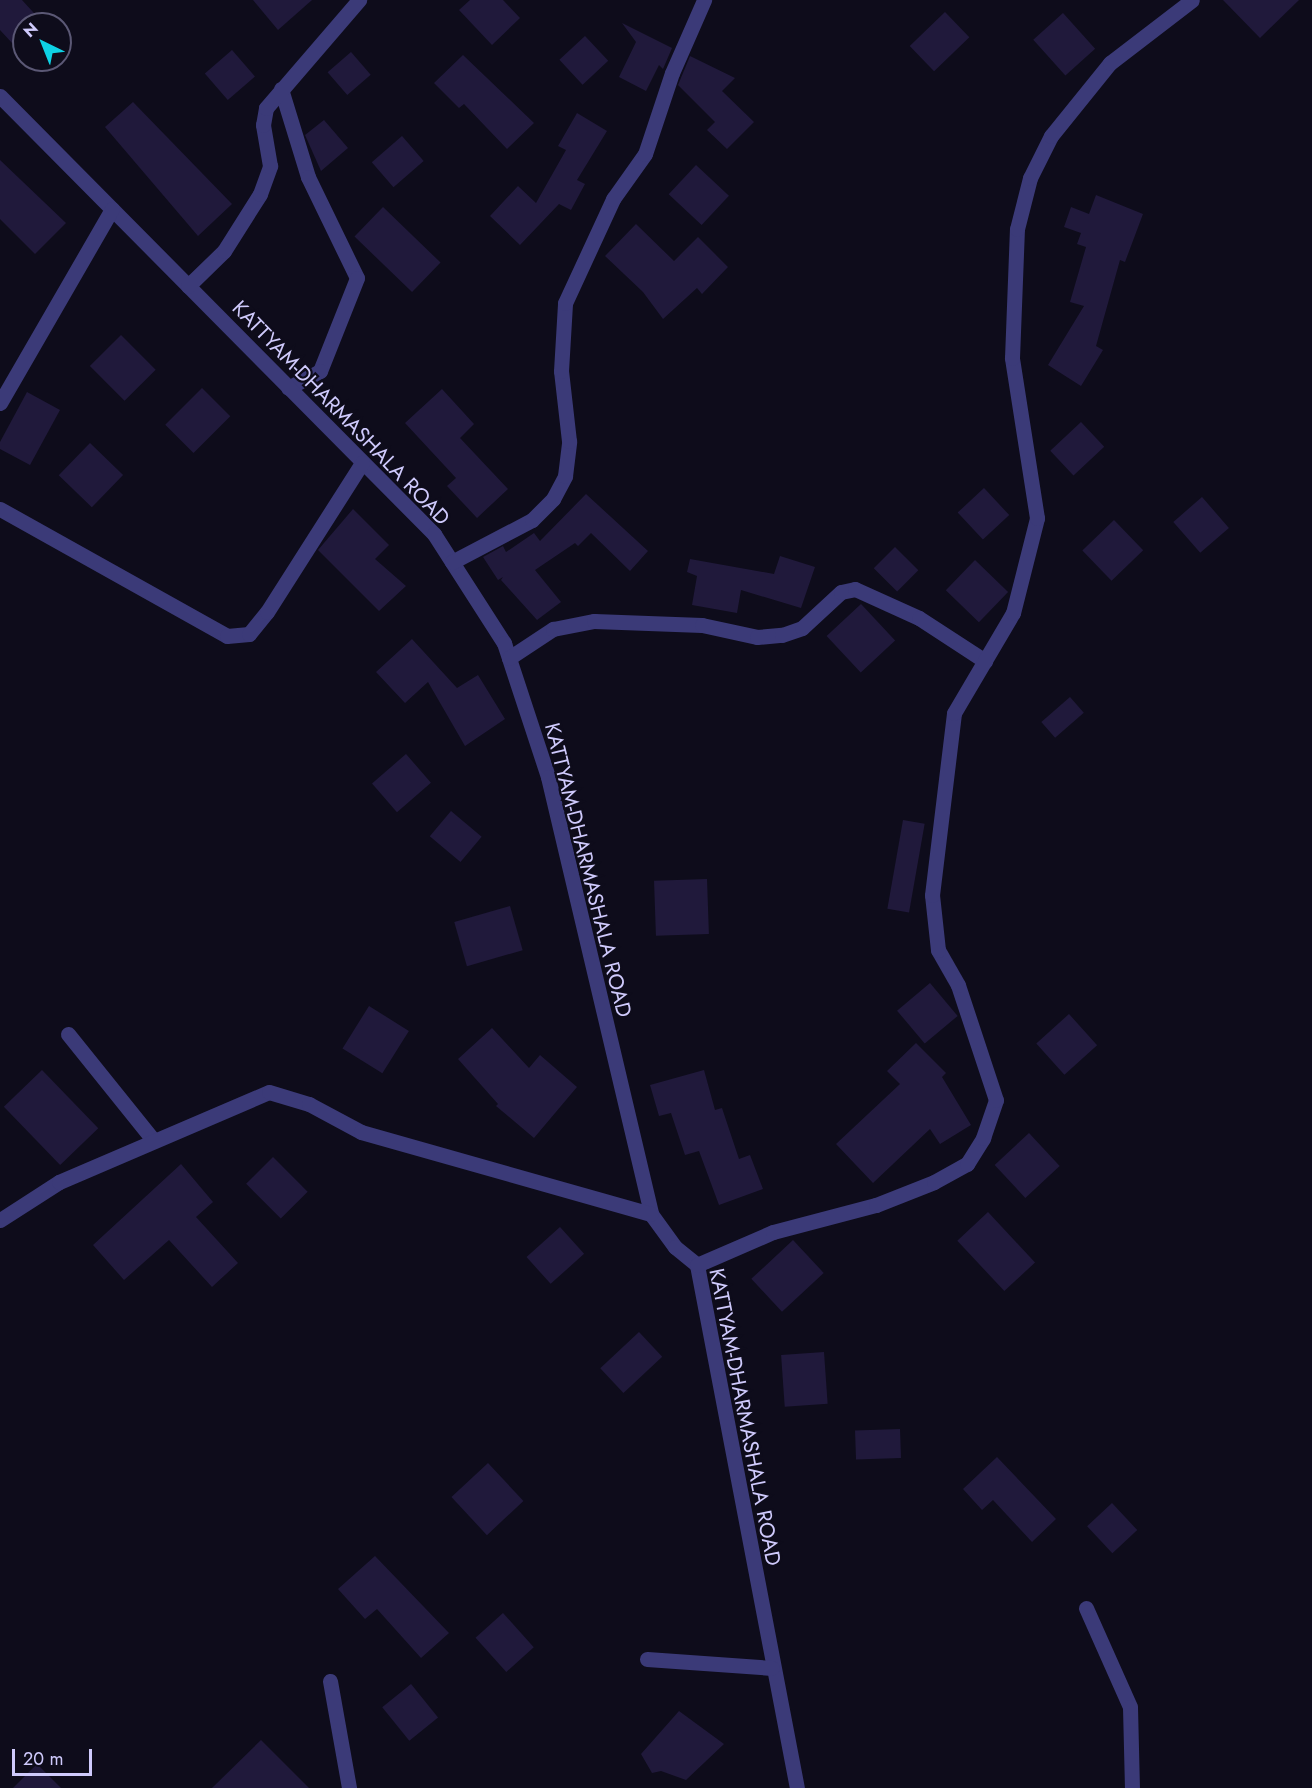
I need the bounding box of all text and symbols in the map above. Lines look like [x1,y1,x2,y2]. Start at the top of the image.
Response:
north arrow [12,12,72,72]
text: N [18,17,43,43]
street label: KATTYAM-DHARMASHALA ROAD [227,296,455,530]
street label: KATTYAM-DHARMASHALA ROAD [539,720,637,1020]
street label: KATTYAM-DHARMASHALA ROAD [704,1266,786,1568]
scale bar [15,1737,94,1775]
text: 20 m [23,1746,63,1772]

